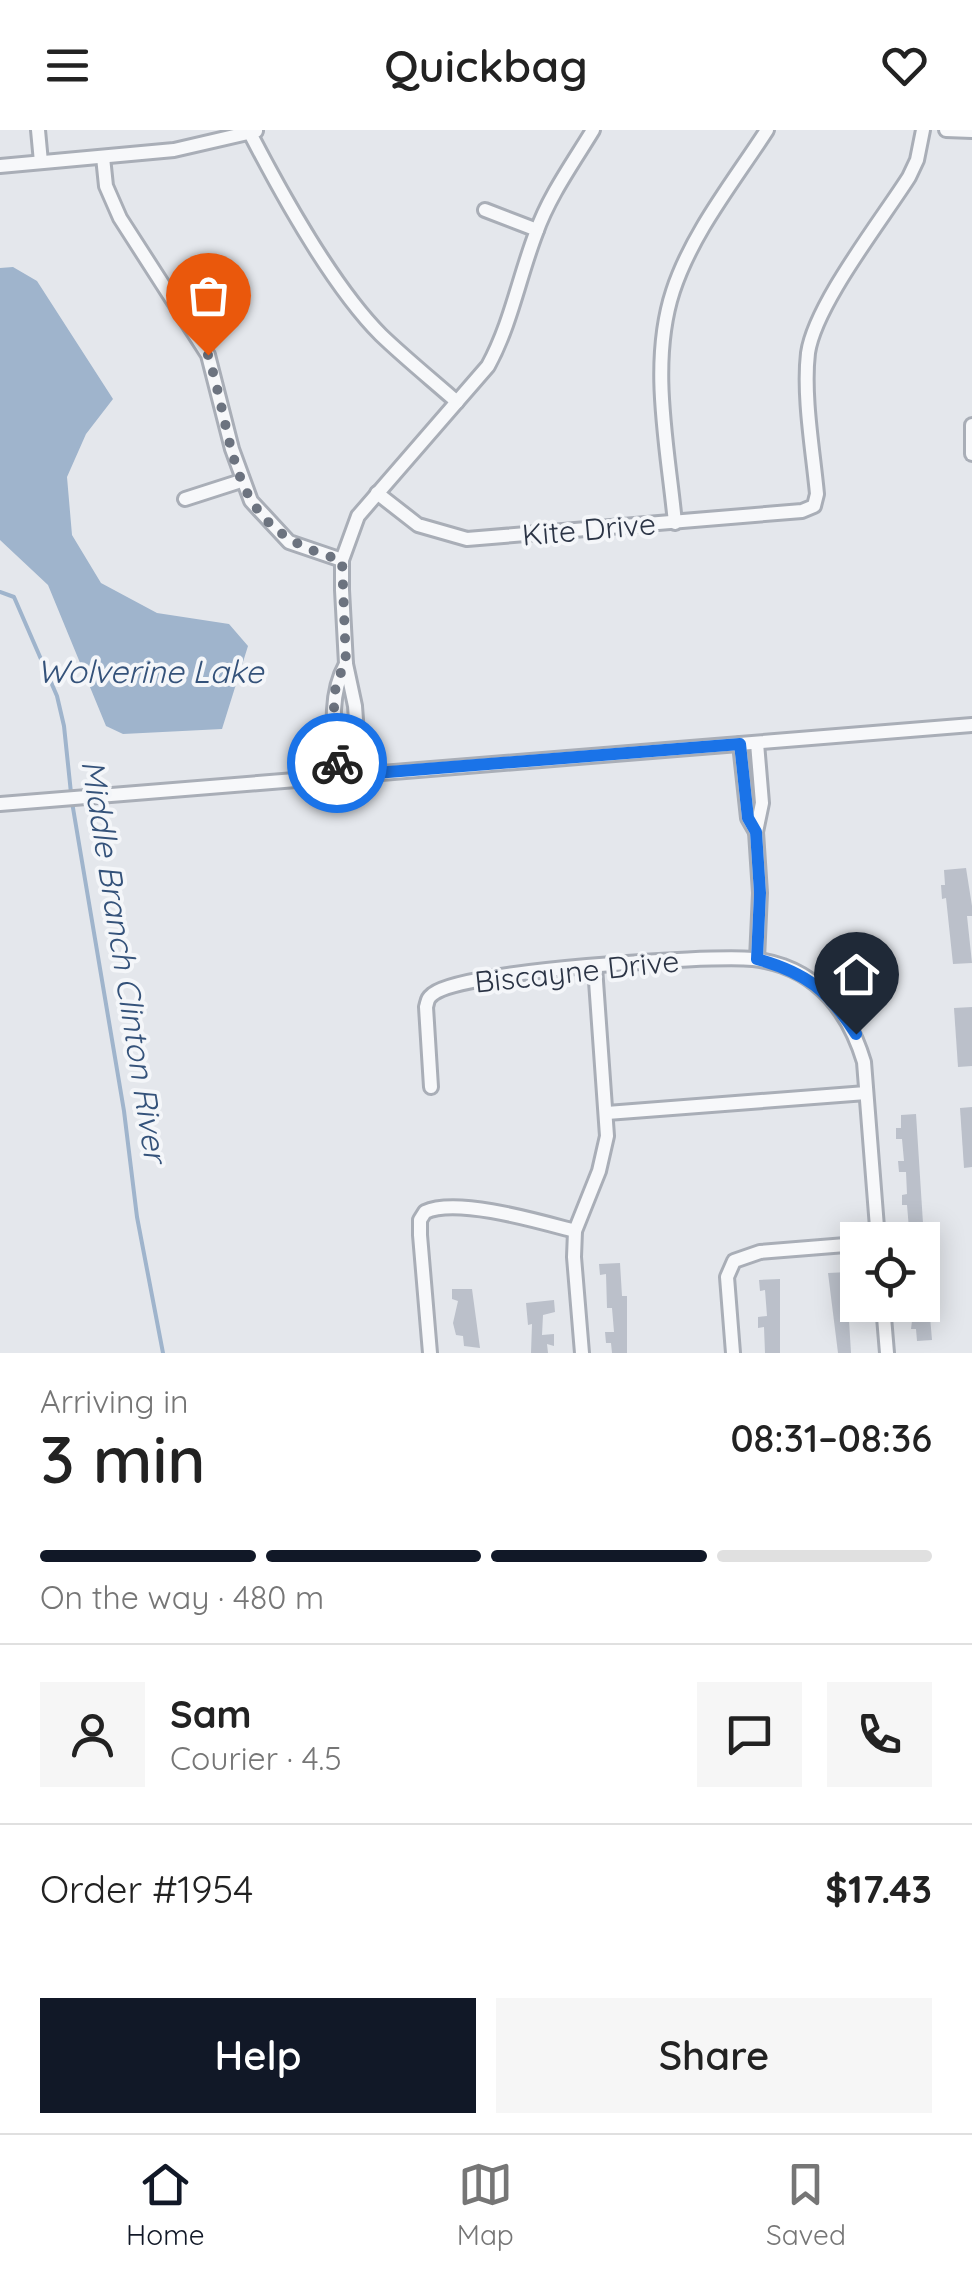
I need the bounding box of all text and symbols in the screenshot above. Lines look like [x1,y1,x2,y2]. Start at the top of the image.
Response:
text: Quickbag [384,37,588,93]
icon: menu [40,38,95,93]
icon: heart [877,38,932,93]
pin [166,253,251,356]
icon: bag [181,268,236,323]
street label: Kite Drive [520,504,657,554]
water label: Wolverine Lake [37,651,265,691]
courier [287,713,387,813]
icon: bike [310,736,365,791]
water label: Middle Branch Clinton River [73,757,177,1168]
pin [814,932,899,1035]
street label: Biscayne Drive [473,941,681,1001]
icon: home [829,947,884,1002]
map controls [840,1222,940,1322]
button: locate [840,1222,940,1322]
text: Arriving in [40,1381,189,1421]
text: 08:31–08:36 [730,1414,932,1462]
text: 3 min [40,1418,206,1499]
text: On the way · 480 m [40,1577,324,1617]
button: person [40,1682,145,1787]
button: chat [697,1682,802,1787]
button: phone [827,1682,932,1787]
text: Sam [170,1690,252,1738]
text: Courier · 4.5 [170,1738,342,1778]
text: Order #1954 [40,1865,253,1913]
text: $17.43 [825,1865,932,1913]
button: Help [40,1998,476,2113]
button: Share [496,1998,932,2113]
tab: Home [126,2157,205,2252]
tab: Map [457,2157,514,2252]
tab: Saved [766,2157,846,2252]

